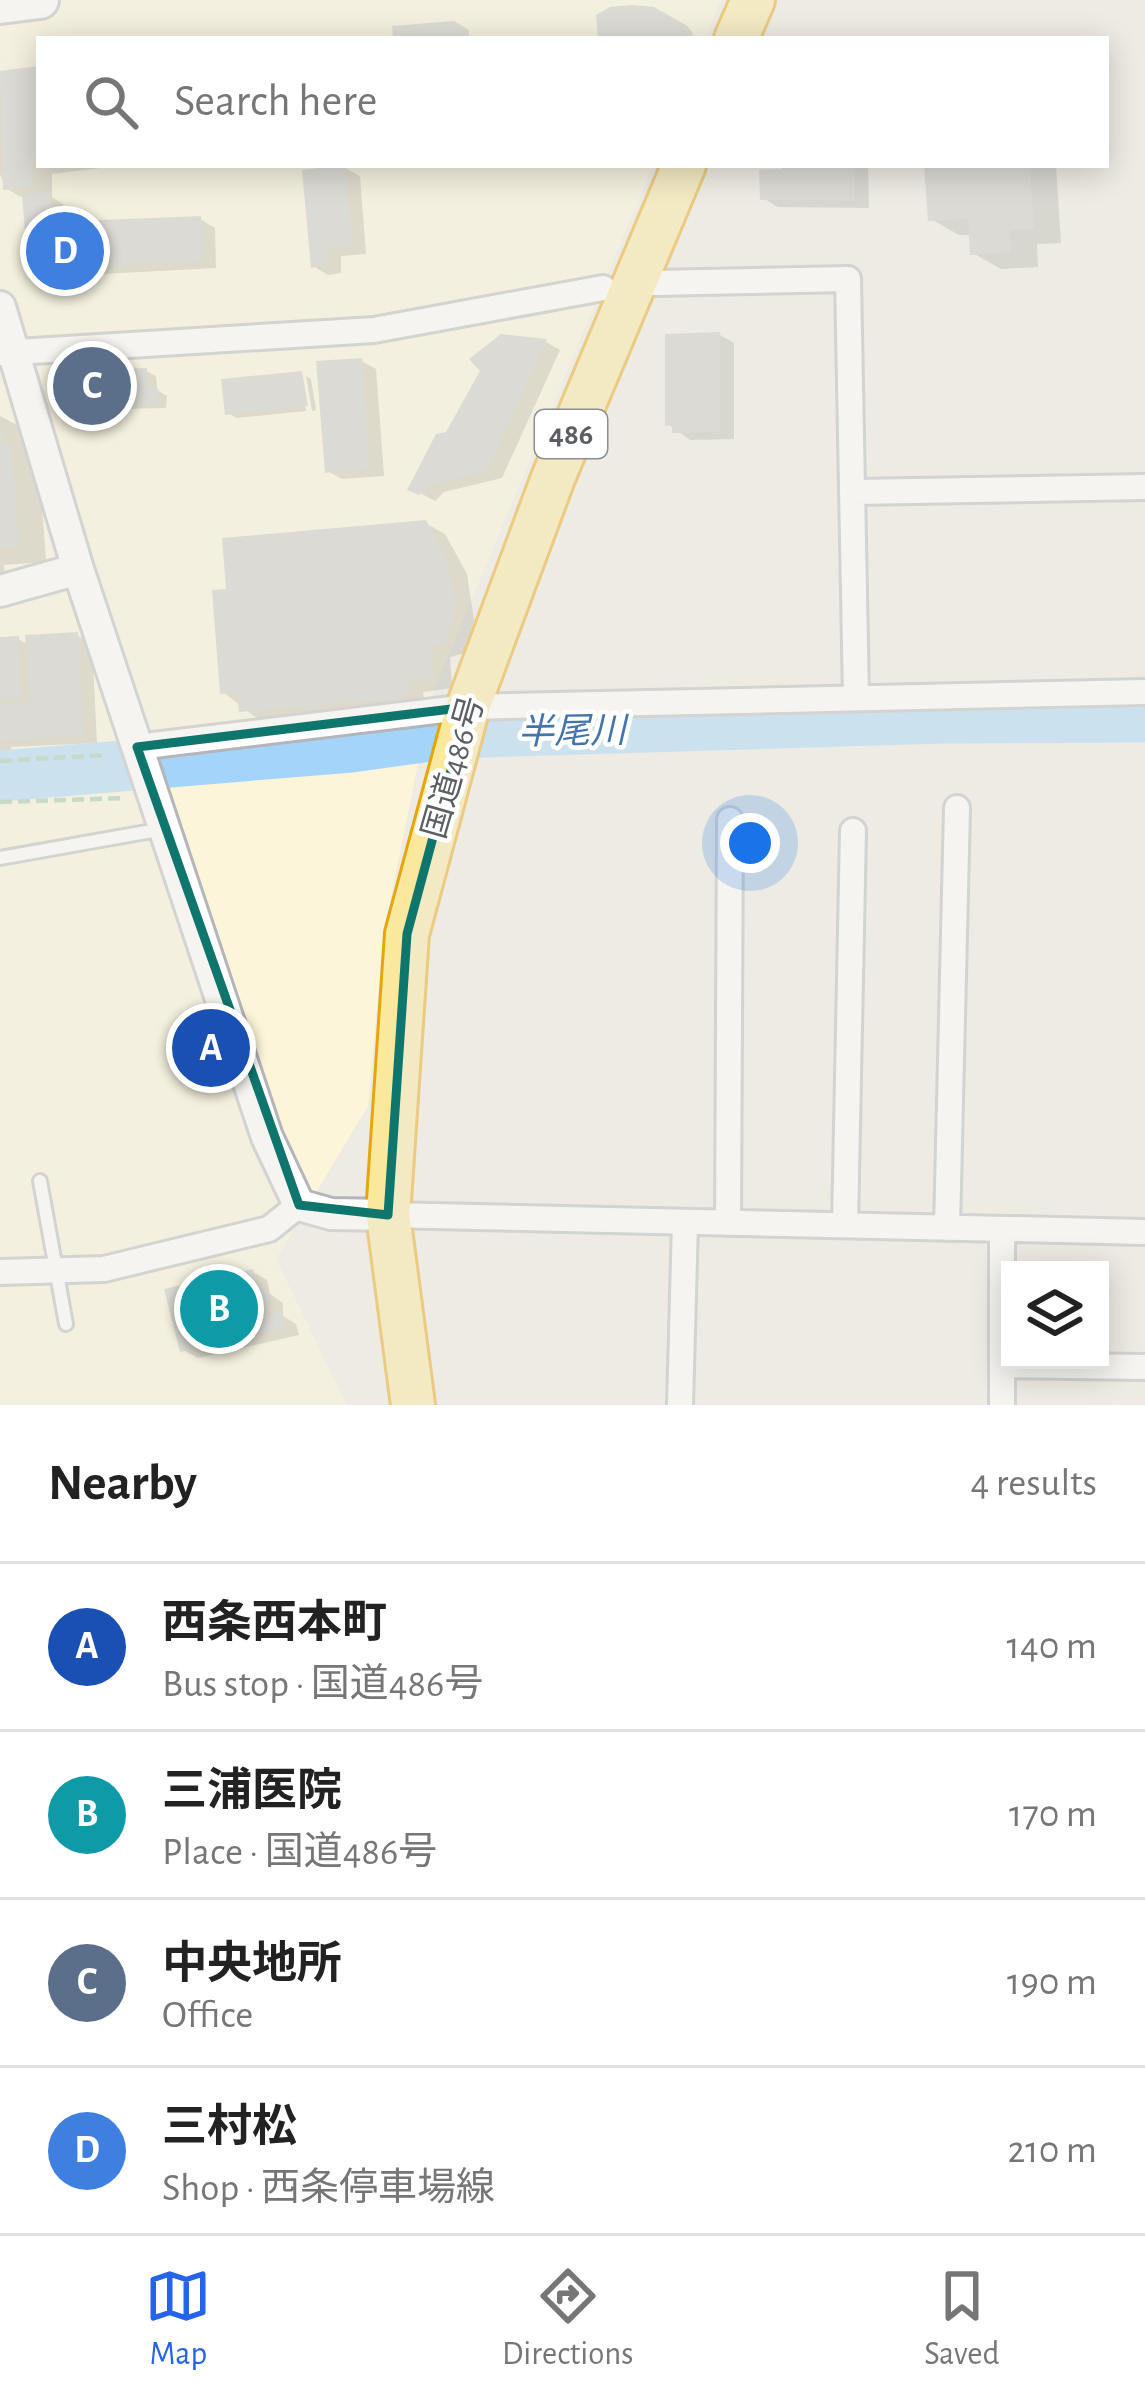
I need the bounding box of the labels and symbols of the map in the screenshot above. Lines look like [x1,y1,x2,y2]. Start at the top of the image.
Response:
pin: D [26,206,104,296]
pin: C [53,341,131,431]
road number: 486 [535,410,607,458]
street label: 国道486号 [416,692,490,842]
water label: 半尾川 [518,711,630,751]
your location [720,813,780,873]
pin: A [172,1003,250,1093]
pin: B [180,1264,258,1354]

